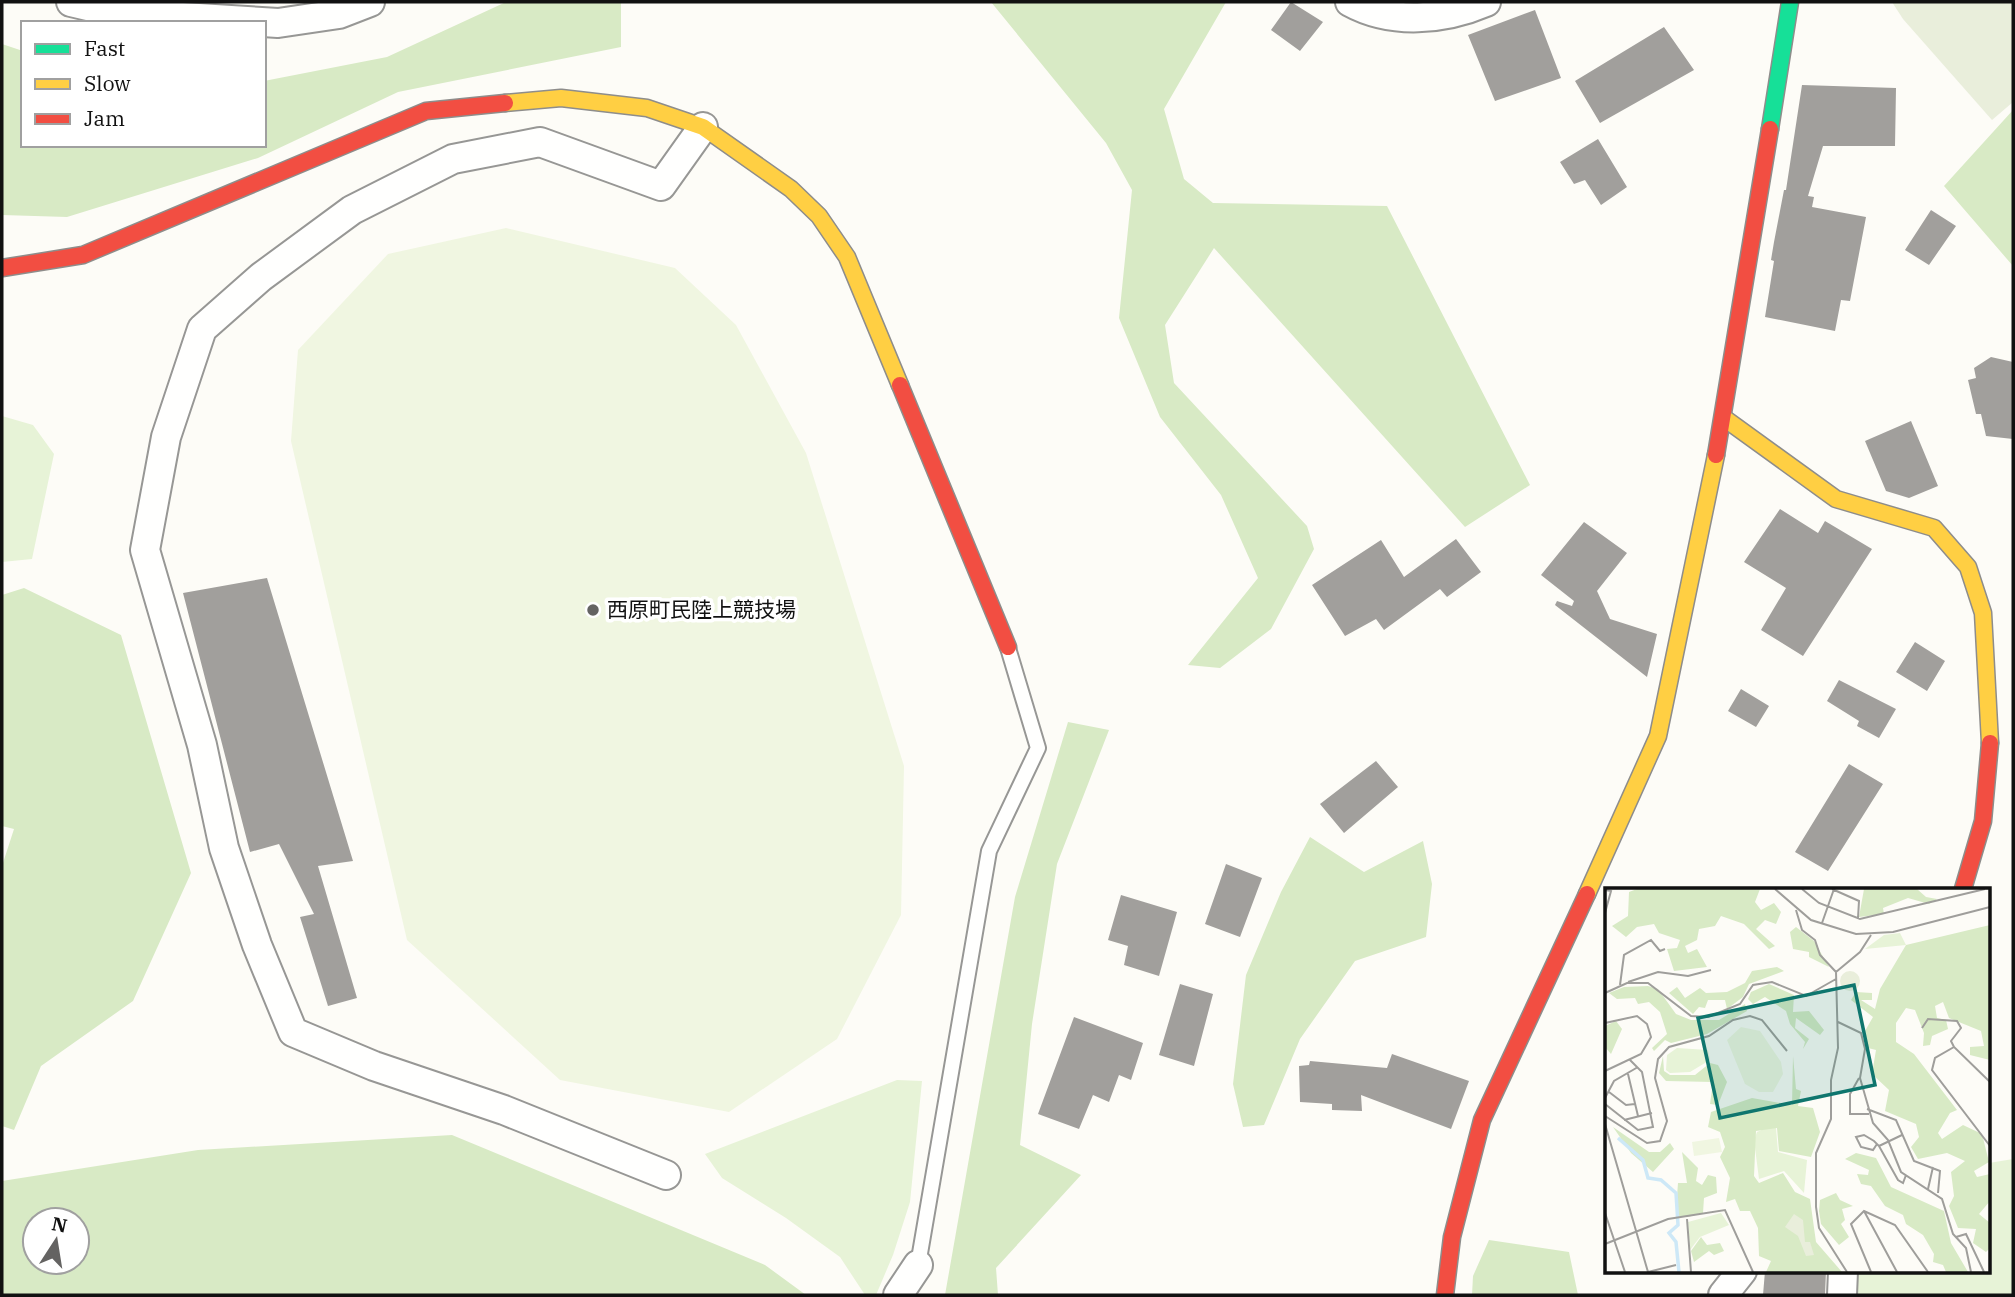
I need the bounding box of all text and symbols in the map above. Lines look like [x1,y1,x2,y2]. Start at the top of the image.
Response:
legend [21,21,266,147]
text: Fast [84,34,125,62]
text: Slow [84,69,131,97]
text: Jam [84,104,125,132]
place label: 西原町民陸上競技場 [607,595,796,623]
marker: 西原町民陸上競技場 [585,602,601,618]
inset map [1605,888,1990,1272]
north arrow [21,1206,91,1276]
text: N [50,1211,69,1238]

